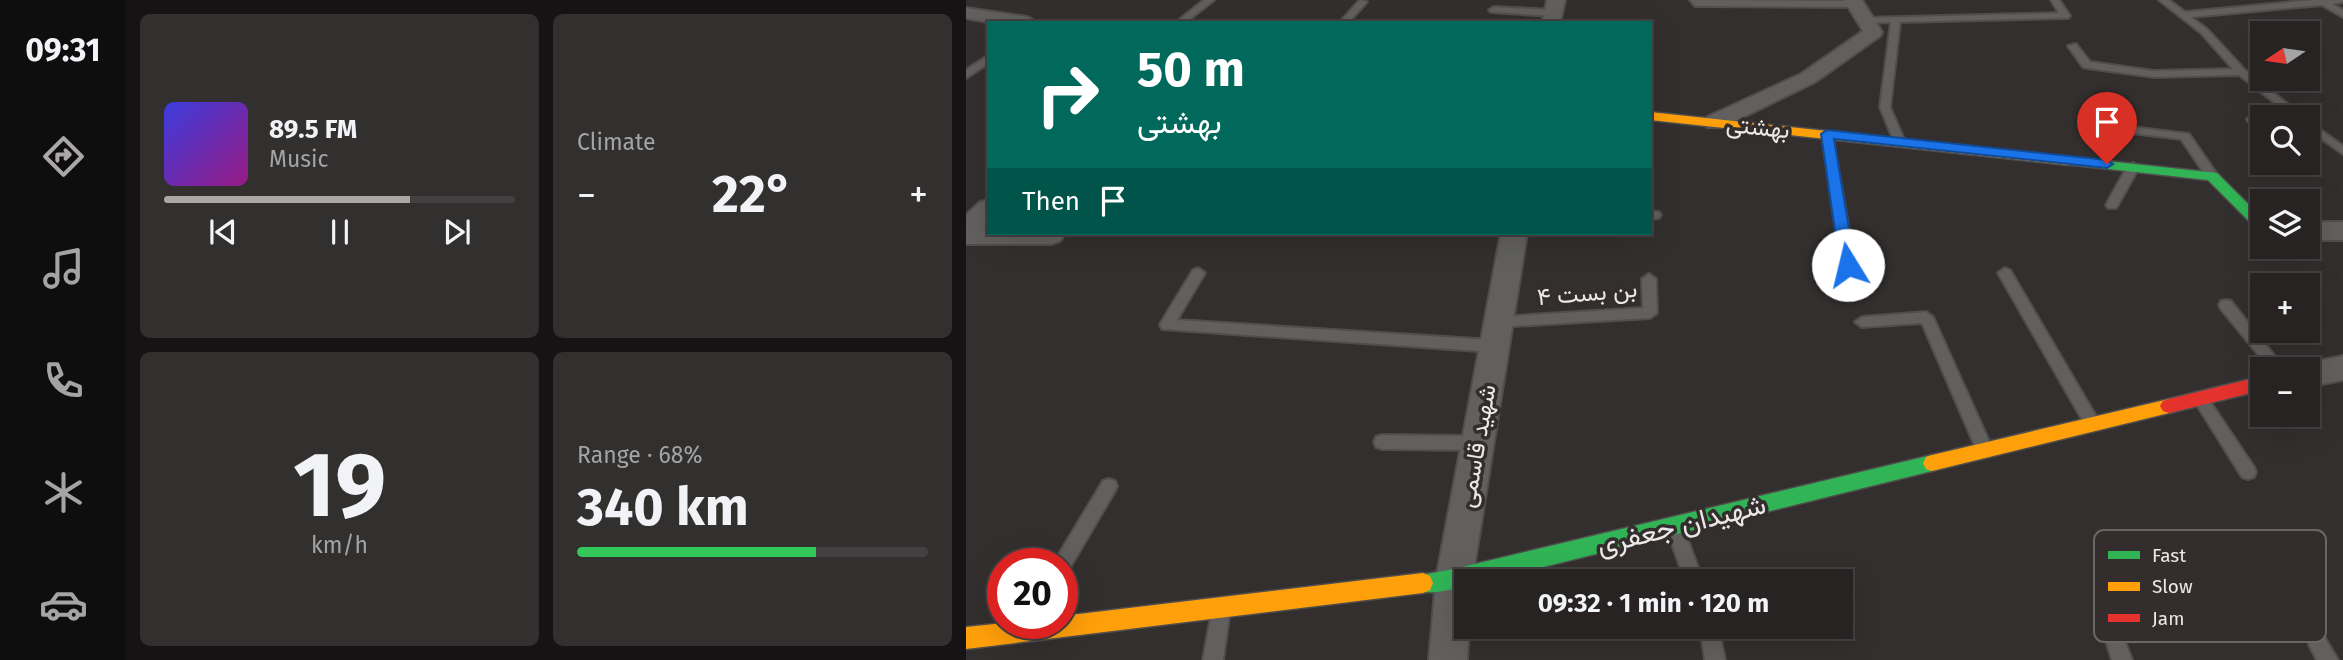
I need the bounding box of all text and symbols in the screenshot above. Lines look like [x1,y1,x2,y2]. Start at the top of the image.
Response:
north arrow [2250,21,2320,91]
map controls [2250,21,2320,427]
text: 09:31 [25,31,101,69]
text: 50 m [1137,40,1245,99]
icon: right [1022,49,1113,140]
pin [2077,92,2137,164]
text: بهشتی [1137,103,1222,141]
icon: arrive [2088,103,2126,141]
button: search [2250,105,2320,175]
street label: بهشتی [1725,110,1791,145]
text: 89.5 FM [269,114,357,145]
text: Climate [577,128,656,156]
icon: directions [39,132,88,181]
text: Music [269,145,329,173]
text: 22° [712,163,793,226]
text: − [577,172,596,218]
text: + [909,172,928,218]
icon: arrive [1094,182,1132,220]
text: Then [1022,186,1080,217]
button: layers [2250,189,2320,259]
icon: previous [204,213,242,251]
icon: pause [321,213,359,251]
icon: next [438,213,476,251]
position arrow [1811,228,1885,302]
icon: music [39,244,88,293]
button: + [2250,273,2320,343]
street label: بن بست ۴ [1536,275,1638,311]
icon: phone [39,356,88,405]
button: − [2250,357,2320,427]
street label: شهید قاسمی [1452,382,1503,510]
text: 19 [293,431,386,540]
text: Range · 68% [577,441,702,469]
icon: climate [39,468,88,517]
text: 340 km [577,476,749,539]
street label: شهیدان جعفری [1593,488,1769,562]
legend [2094,530,2326,642]
text: km/h [311,531,368,559]
text: Fast [2152,544,2186,567]
speed limit sign: 20 [987,548,1078,639]
text: Slow [2152,575,2193,598]
icon: car [39,580,88,629]
text: 09:32 · 1 min · 120 m [1538,588,1769,619]
text: Jam [2152,607,2184,630]

